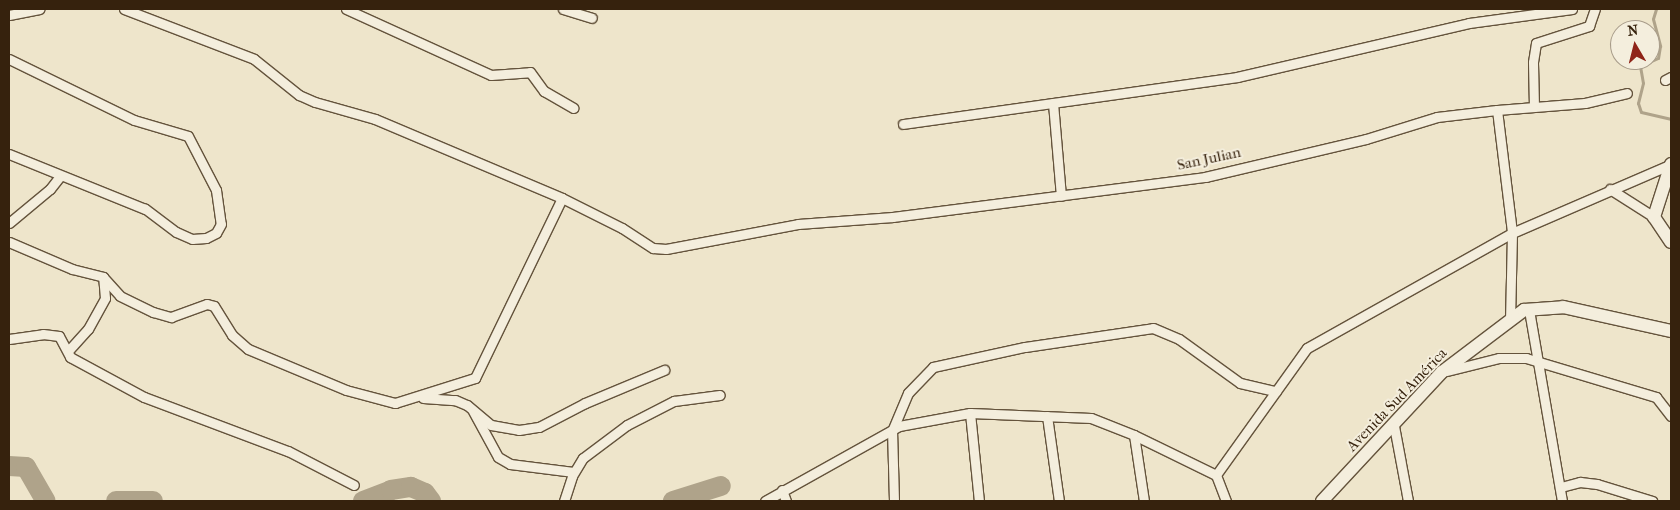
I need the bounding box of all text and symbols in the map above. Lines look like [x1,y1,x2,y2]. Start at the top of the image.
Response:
north arrow [1610,20,1660,70]
text: N [1627,21,1639,40]
street label: San Julian [1175,143,1243,175]
street label: Avenida Sud América [1343,345,1451,455]

